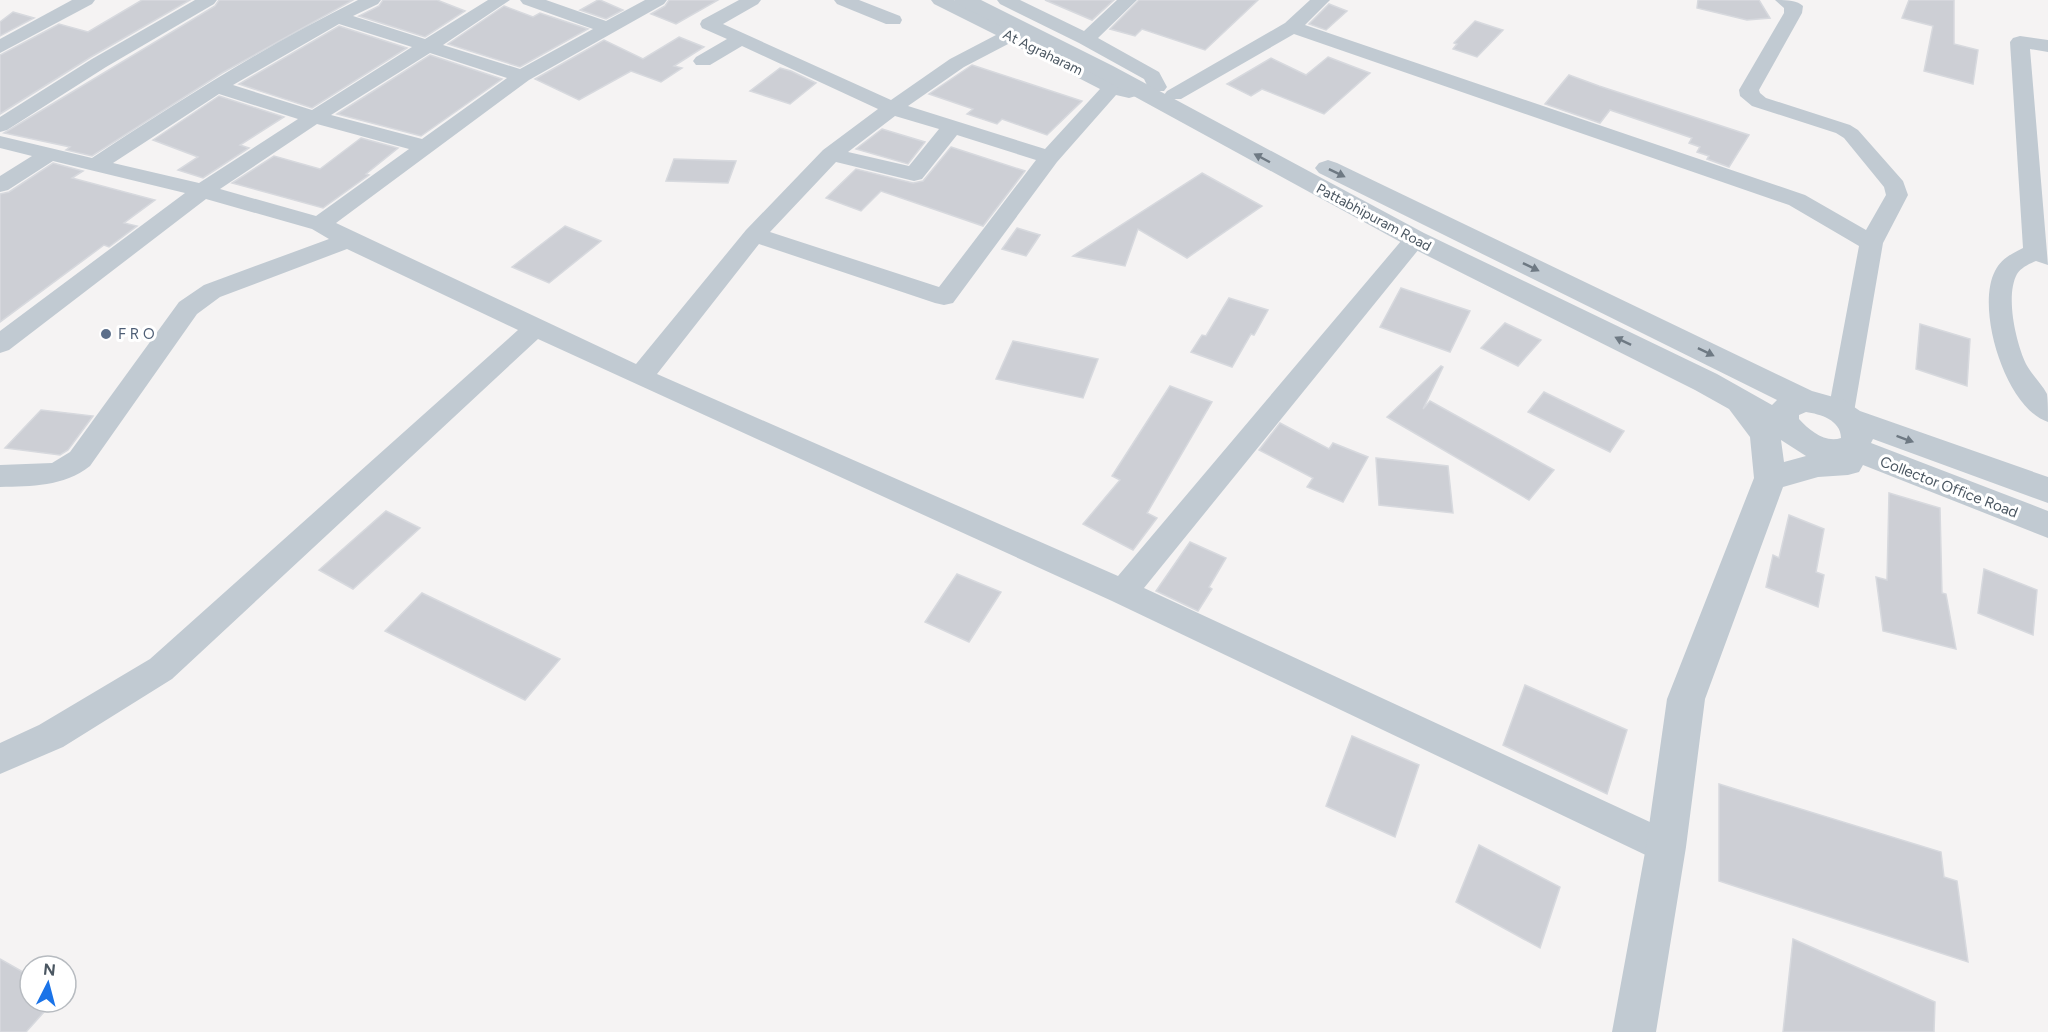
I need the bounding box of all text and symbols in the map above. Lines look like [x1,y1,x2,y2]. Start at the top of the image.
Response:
street label: At Agraharam [1000,26,1085,79]
one-way arrow [1253,153,1270,163]
one-way arrow [1328,168,1345,177]
street label: Pattabhipuram Road [1313,180,1434,255]
one-way arrow [1522,262,1539,272]
place label: F R O [118,325,155,343]
marker: F R O [99,327,113,341]
one-way arrow [1614,337,1631,346]
one-way arrow [1698,348,1715,357]
one-way arrow [1896,435,1914,444]
street label: Collector Office Road [1877,452,2021,522]
north arrow [18,954,78,1014]
text: N [42,959,57,980]

